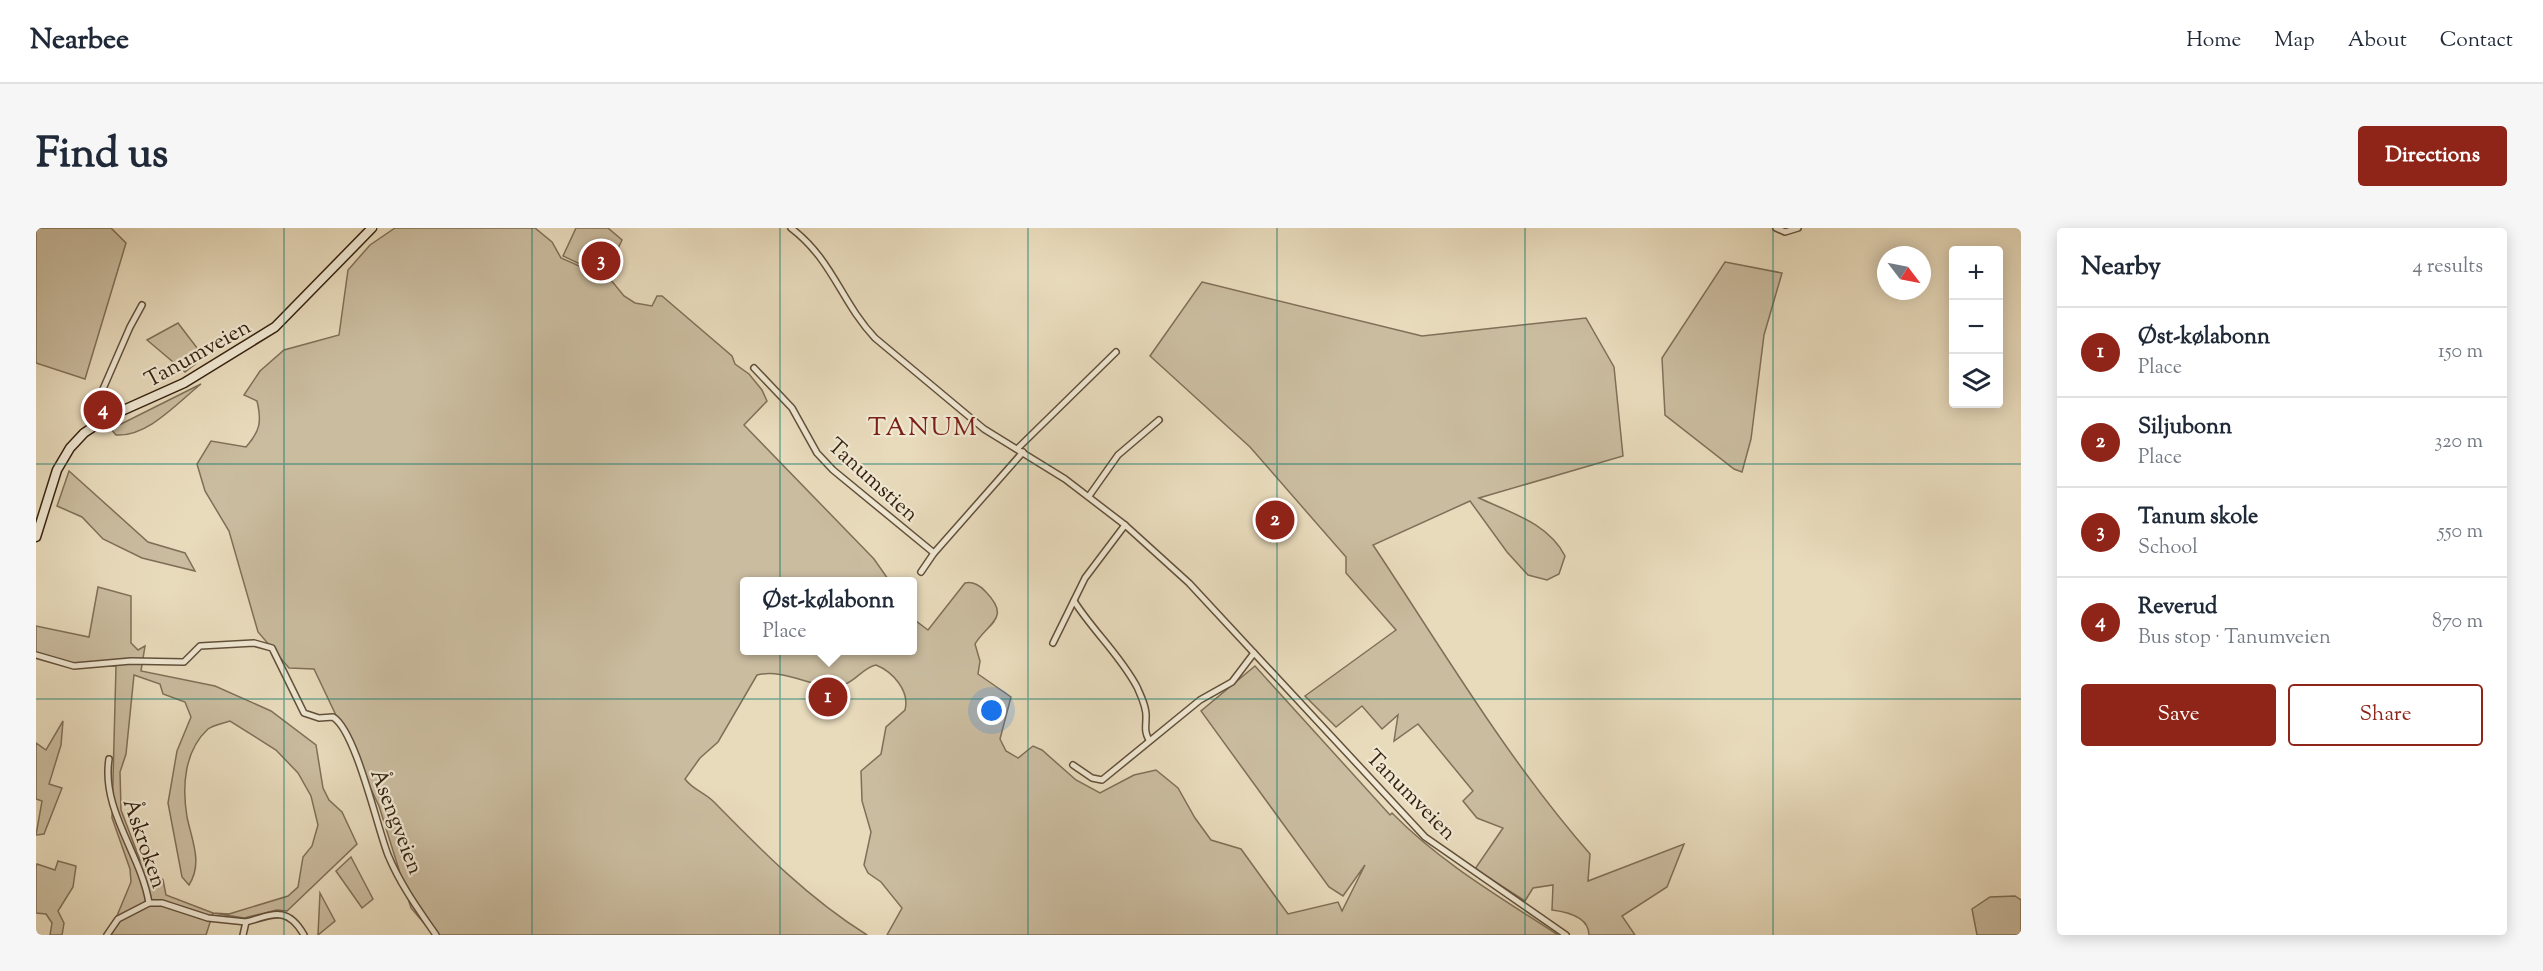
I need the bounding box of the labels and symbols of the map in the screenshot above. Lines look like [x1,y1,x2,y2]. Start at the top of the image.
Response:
pin: 3 [582,238,620,284]
north arrow [1877,246,1931,300]
street label: Tanumveien [139,312,257,397]
pin: 4 [84,388,122,432]
district label: TANUM [868,410,978,447]
street label: Tanumstien [819,432,925,531]
pin: 2 [1256,498,1294,542]
pin: 1 [808,674,848,720]
your location [977,696,1006,725]
street label: Tanumveien [1357,743,1463,849]
street label: Åsengveien [360,764,431,880]
street label: Åskroken [113,794,174,893]

